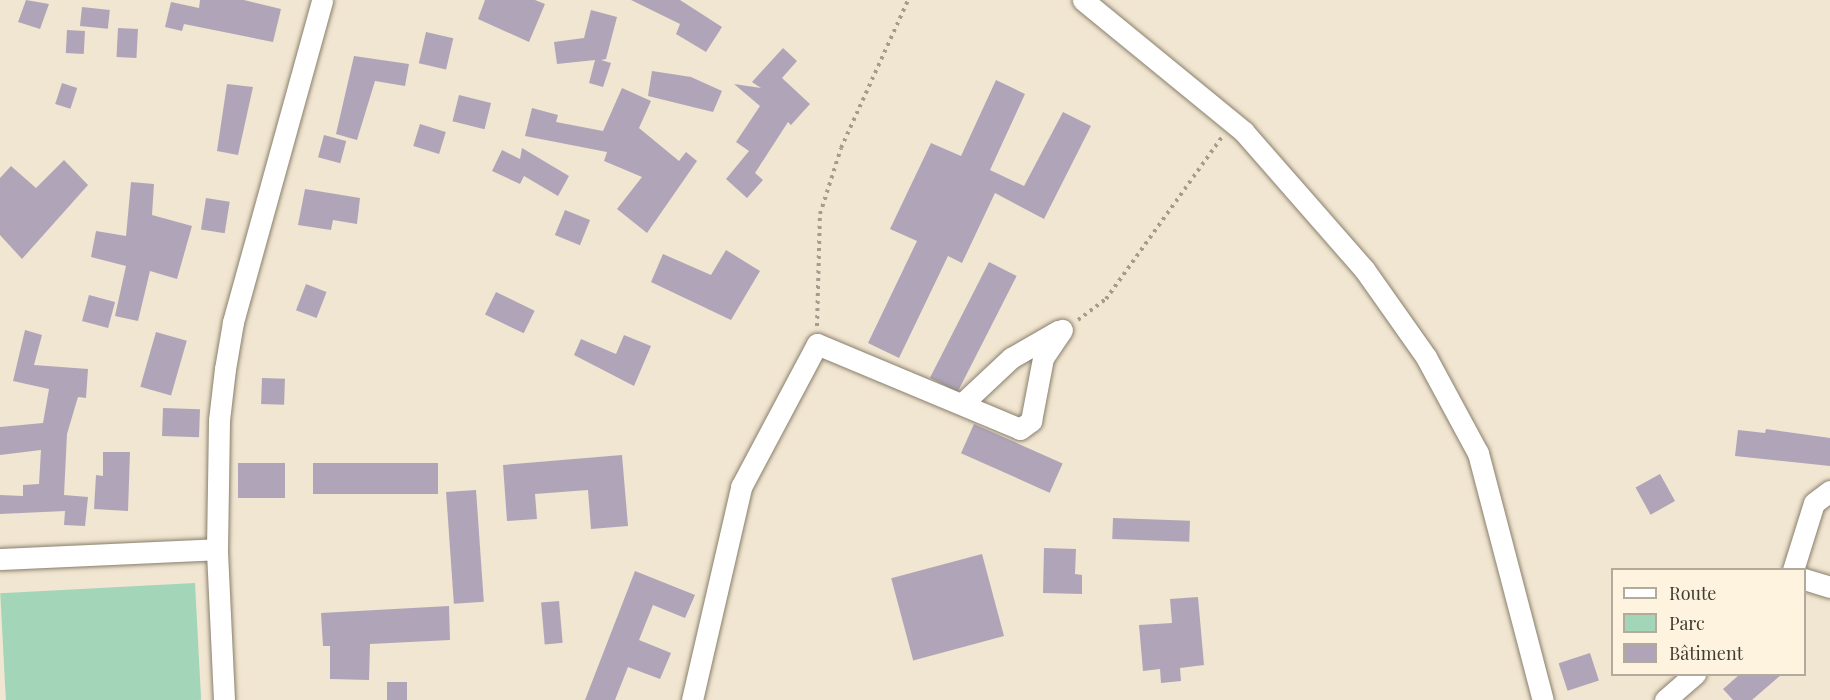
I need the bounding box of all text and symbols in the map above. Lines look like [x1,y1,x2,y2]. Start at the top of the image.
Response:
legend [1611,568,1806,676]
text: Route [1669,581,1716,605]
text: Parc [1669,611,1705,635]
text: Bâtiment [1669,641,1743,665]

